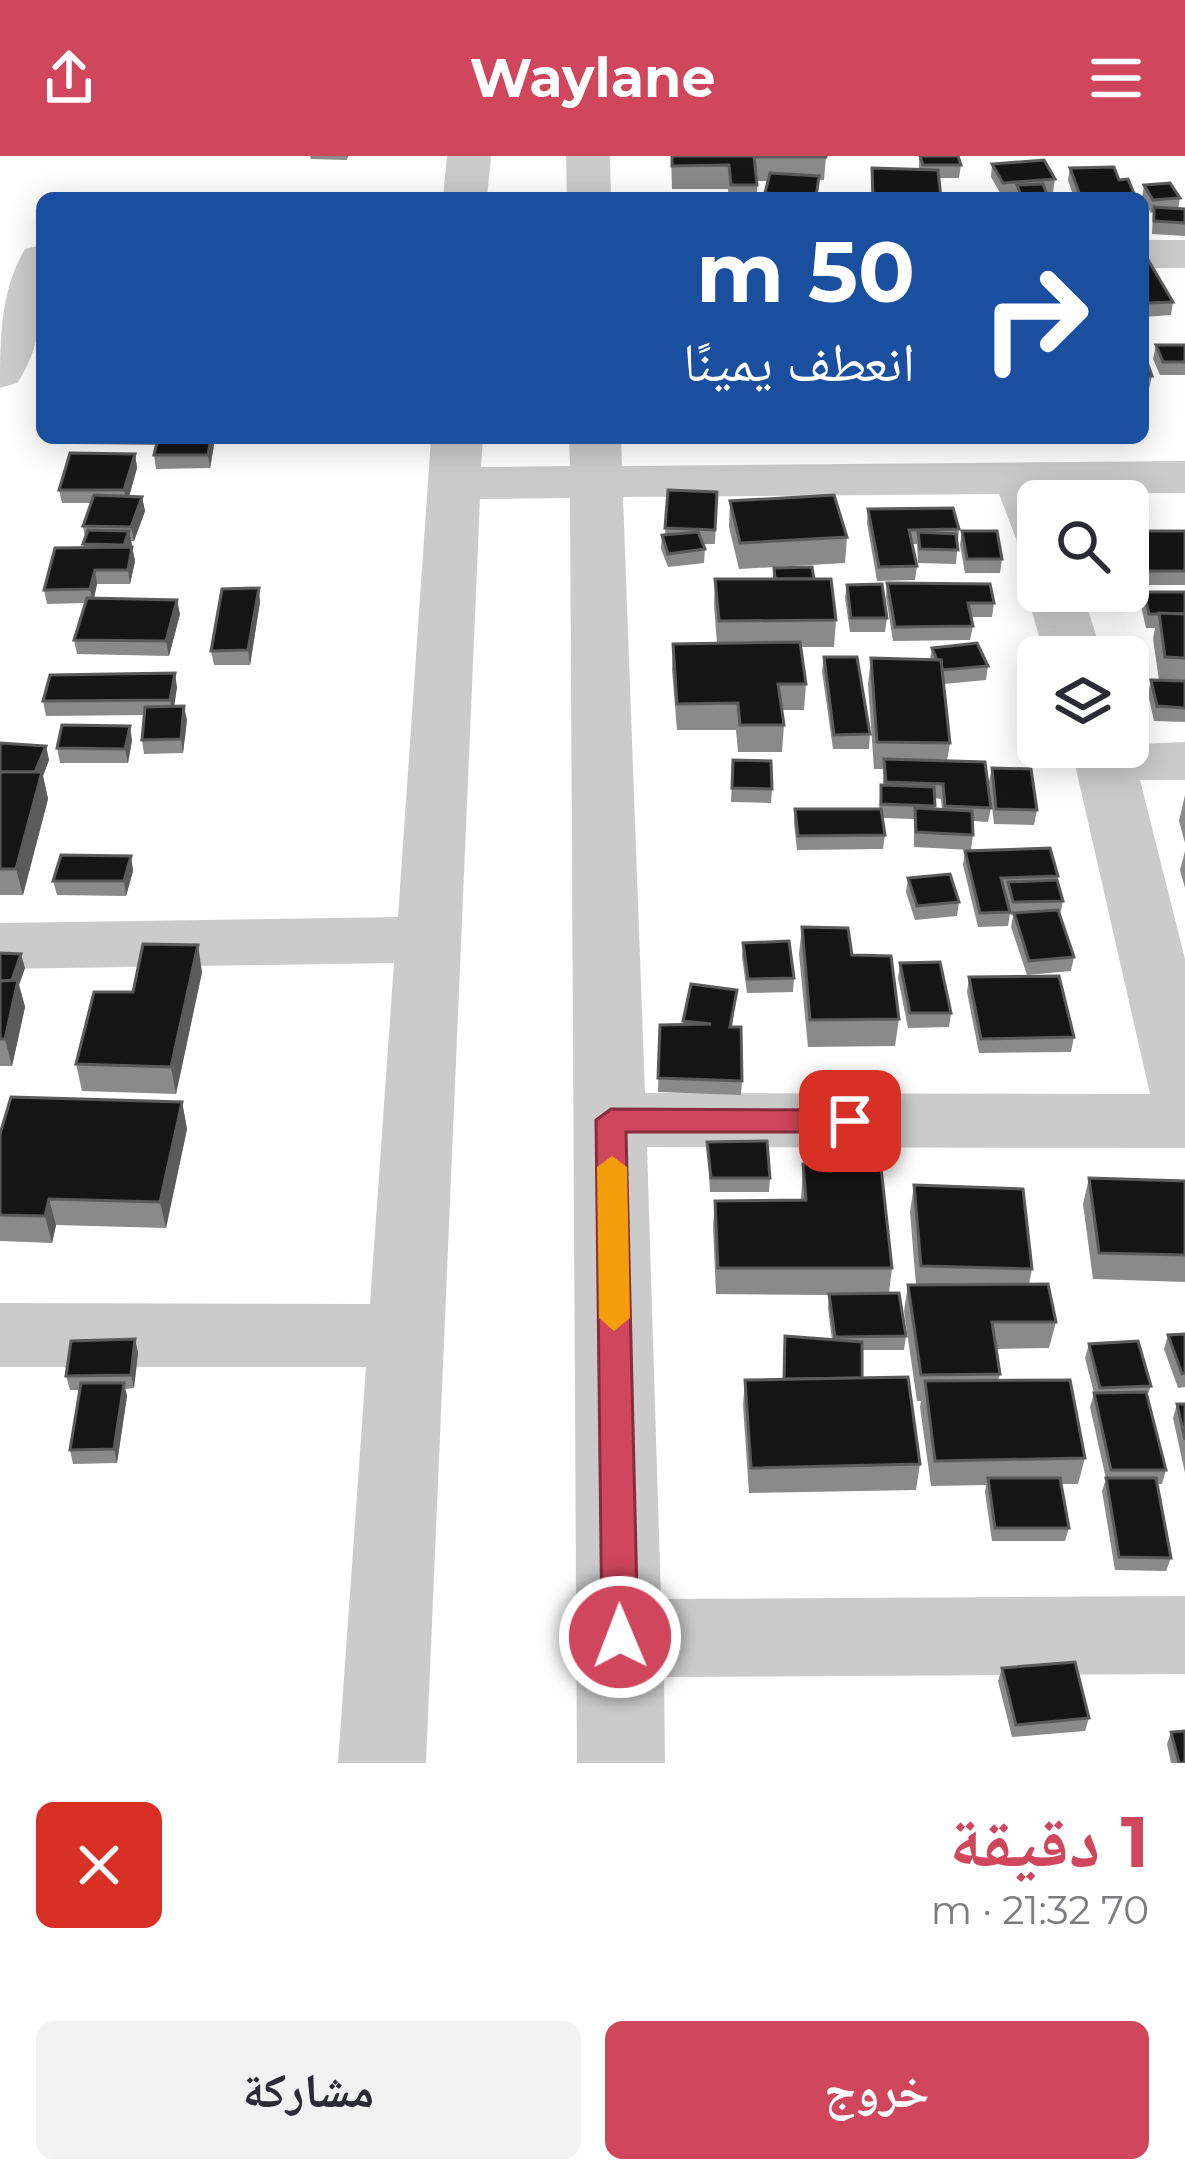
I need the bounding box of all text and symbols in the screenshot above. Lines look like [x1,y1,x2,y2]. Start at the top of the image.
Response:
icon: share [36,45,102,111]
text: Waylane [469,45,716,111]
icon: menu [1083,45,1149,111]
text: 50 m [696,221,915,323]
icon: right [957,240,1113,396]
text: انعطف يمينًا [683,329,915,395]
map controls [1017,480,1149,768]
button: search [1017,480,1149,612]
button: layers [1017,636,1149,768]
pin [799,1070,901,1172]
icon: arrive [817,1088,883,1154]
position arrow [557,1574,683,1700]
text: 1 دقيقة [949,1797,1149,1885]
button: close [36,1802,162,1928]
text: 70 m · 21:32 [931,1886,1149,1934]
button: مشاركة [36,2021,581,2159]
button: خروج [605,2021,1149,2159]

